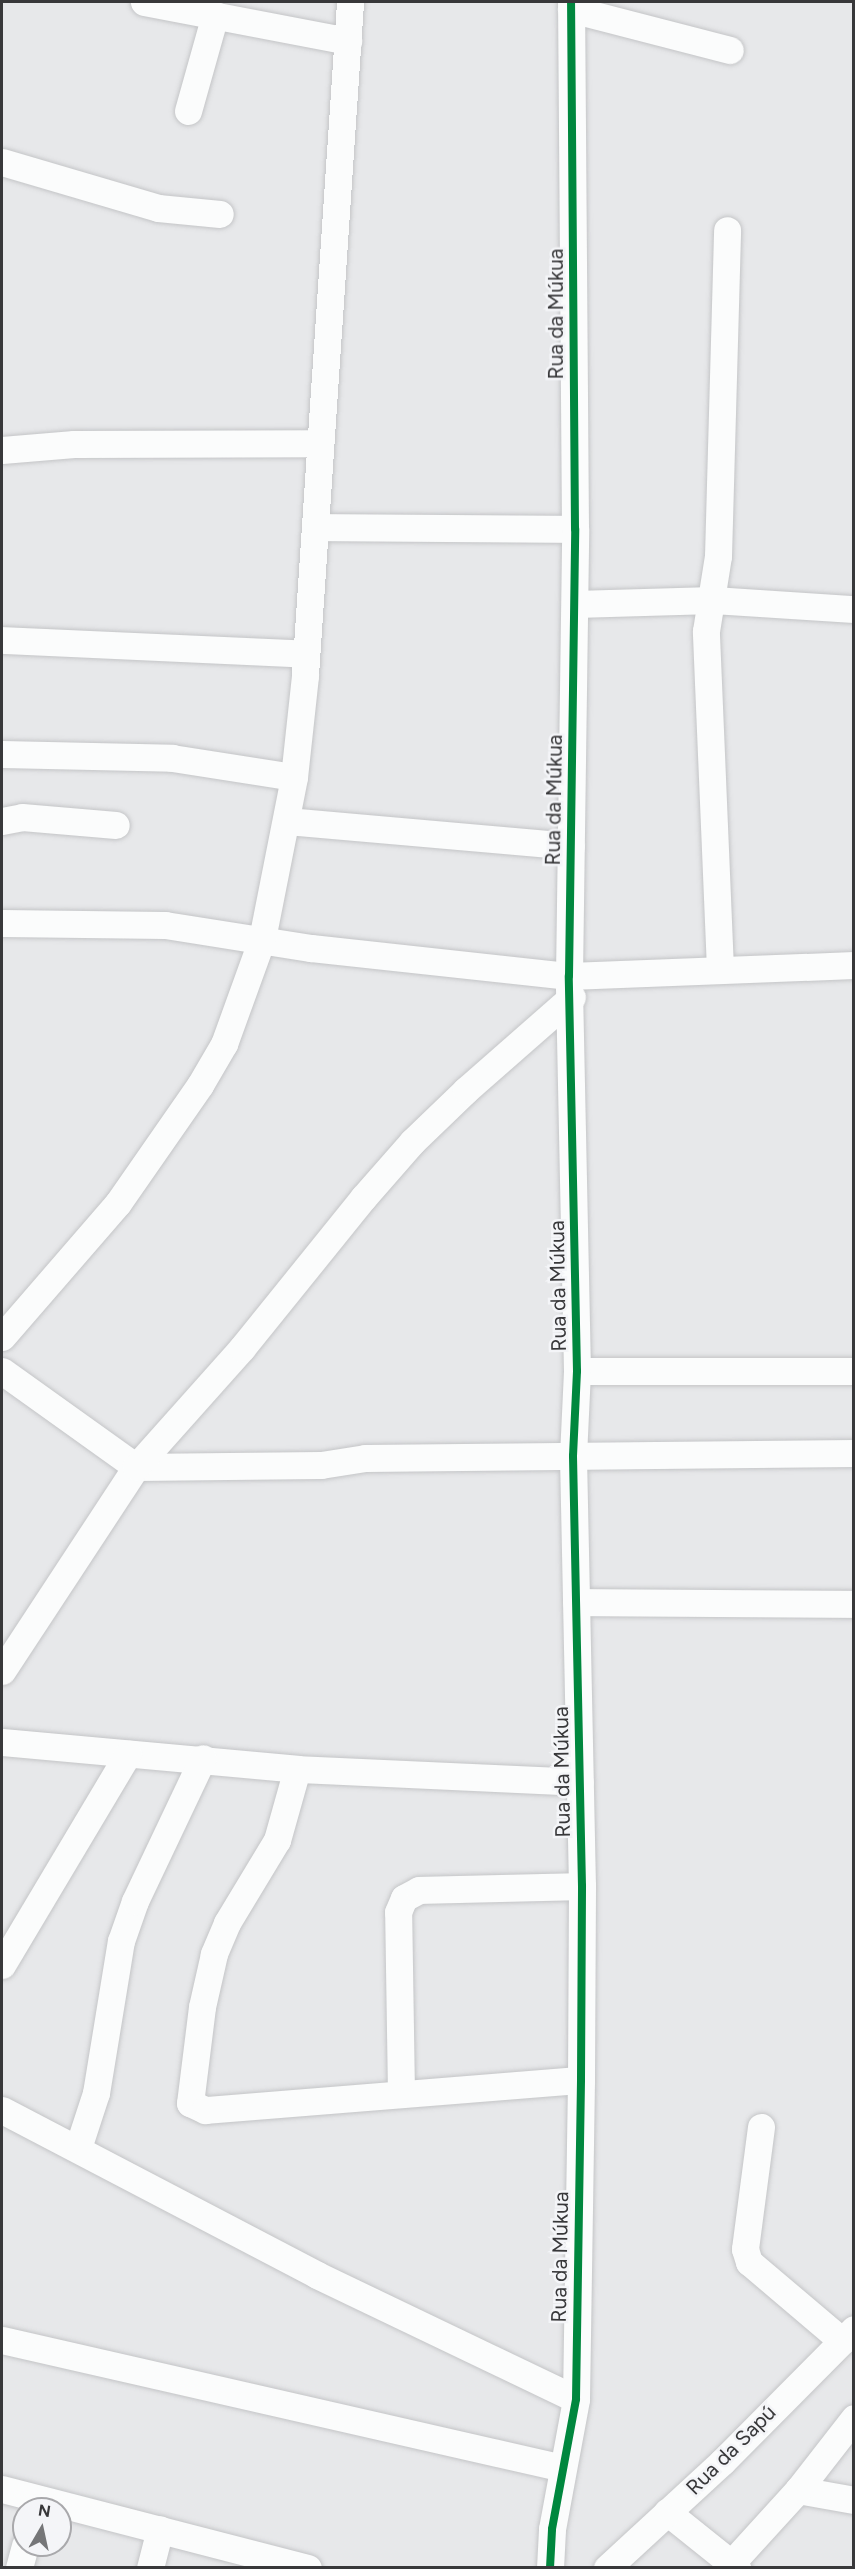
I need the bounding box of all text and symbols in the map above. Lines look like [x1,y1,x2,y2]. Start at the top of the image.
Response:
street label: Rua da Múkua [543,248,569,380]
street label: Rua da Múkua [540,734,568,866]
street label: Rua da Múkua [544,1220,572,1352]
street label: Rua da Múkua [548,1706,576,1838]
street label: Rua da Múkua [546,2191,574,2323]
street label: Rua da Sapú [681,2400,781,2500]
north arrow [12,2497,72,2557]
text: N [37,2500,52,2521]

